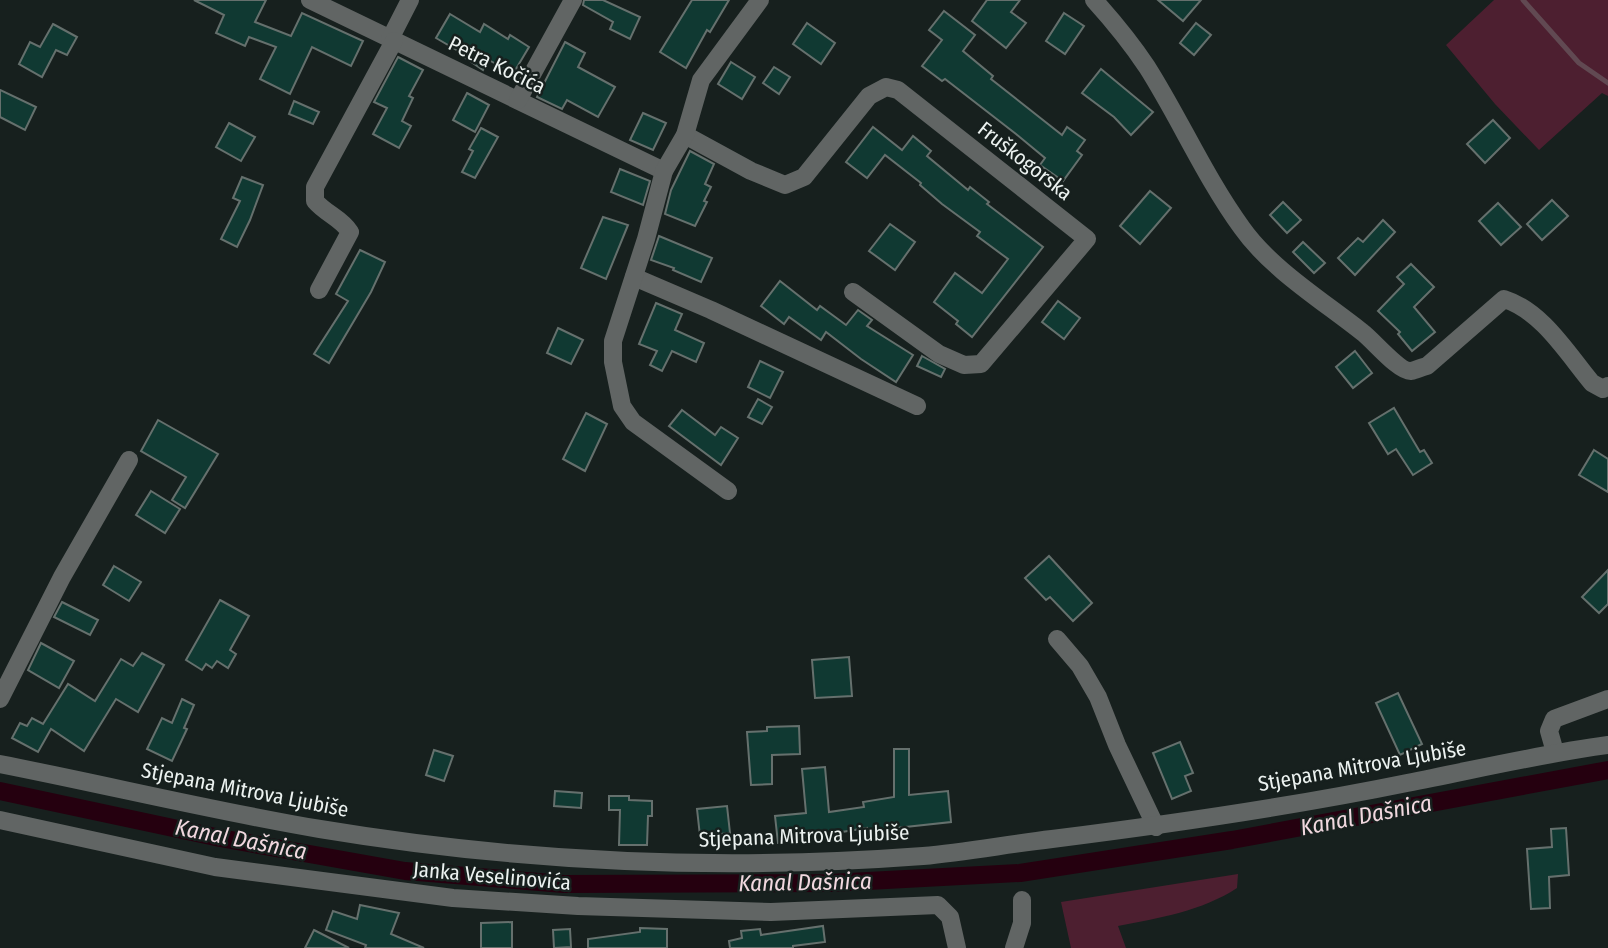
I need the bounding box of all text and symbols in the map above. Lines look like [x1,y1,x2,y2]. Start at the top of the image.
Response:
street label: Petra Kočića [444,30,550,100]
street label: Fruškogorska [973,116,1077,206]
street label: Stjepana Mitrova Ljubiše [1256,735,1468,797]
street label: Stjepana Mitrova Ljubiše [139,757,351,823]
water label: Kanal Dašnica [1298,789,1434,841]
water label: Kanal Dašnica [173,813,309,865]
street label: Stjepana Mitrova Ljubiše [698,819,910,853]
street label: Janka Veselinovića [412,856,572,896]
water label: Kanal Dašnica [738,867,872,897]

